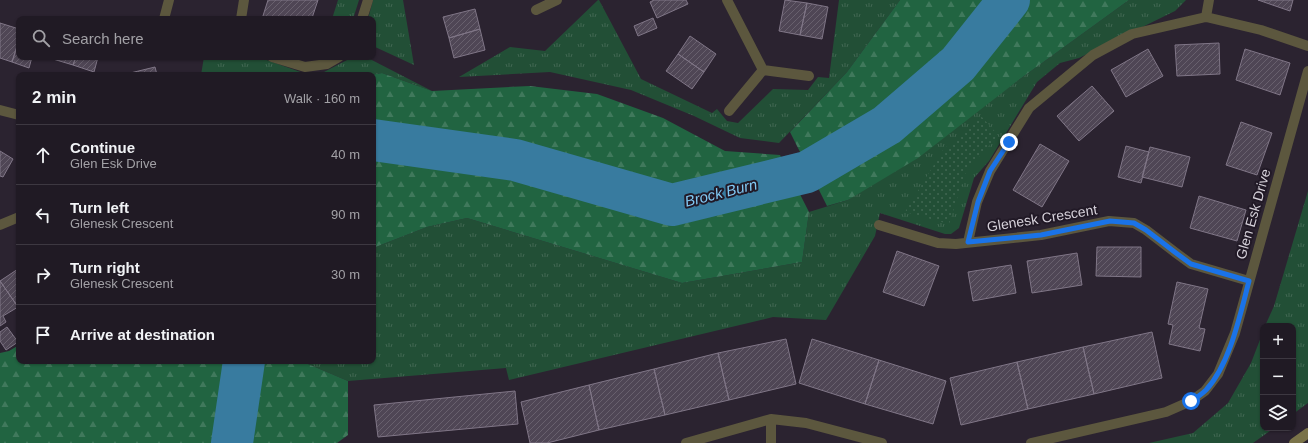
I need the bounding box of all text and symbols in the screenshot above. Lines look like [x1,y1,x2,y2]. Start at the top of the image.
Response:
search box [16,16,376,60]
icon: search [30,27,52,49]
text: Search here [62,30,144,47]
text: 2 min [32,88,76,107]
text: Walk · 160 m [284,91,360,106]
route end [1000,133,1018,151]
text: Continue [70,139,135,156]
icon: ahead [32,144,54,166]
text: 40 m [331,147,360,162]
text: Glen Esk Drive [70,156,157,171]
street label: Glen Esk Drive [1232,167,1274,261]
water label: Brock Burn [683,175,759,210]
text: Turn left [70,199,129,216]
street label: Glenesk Crescent [986,201,1098,235]
icon: left [32,204,54,226]
text: 90 m [331,207,360,222]
text: Glenesk Crescent [70,216,173,231]
text: Turn right [70,259,140,276]
icon: right [32,264,54,286]
text: 30 m [331,267,360,282]
text: Glenesk Crescent [70,276,173,291]
map controls [1260,323,1296,431]
button: + [1260,323,1296,359]
icon: arrive [32,324,54,346]
text: Arrive at destination [70,326,215,343]
button: − [1260,359,1296,395]
route start [1182,392,1200,410]
button: layers [1260,395,1296,431]

